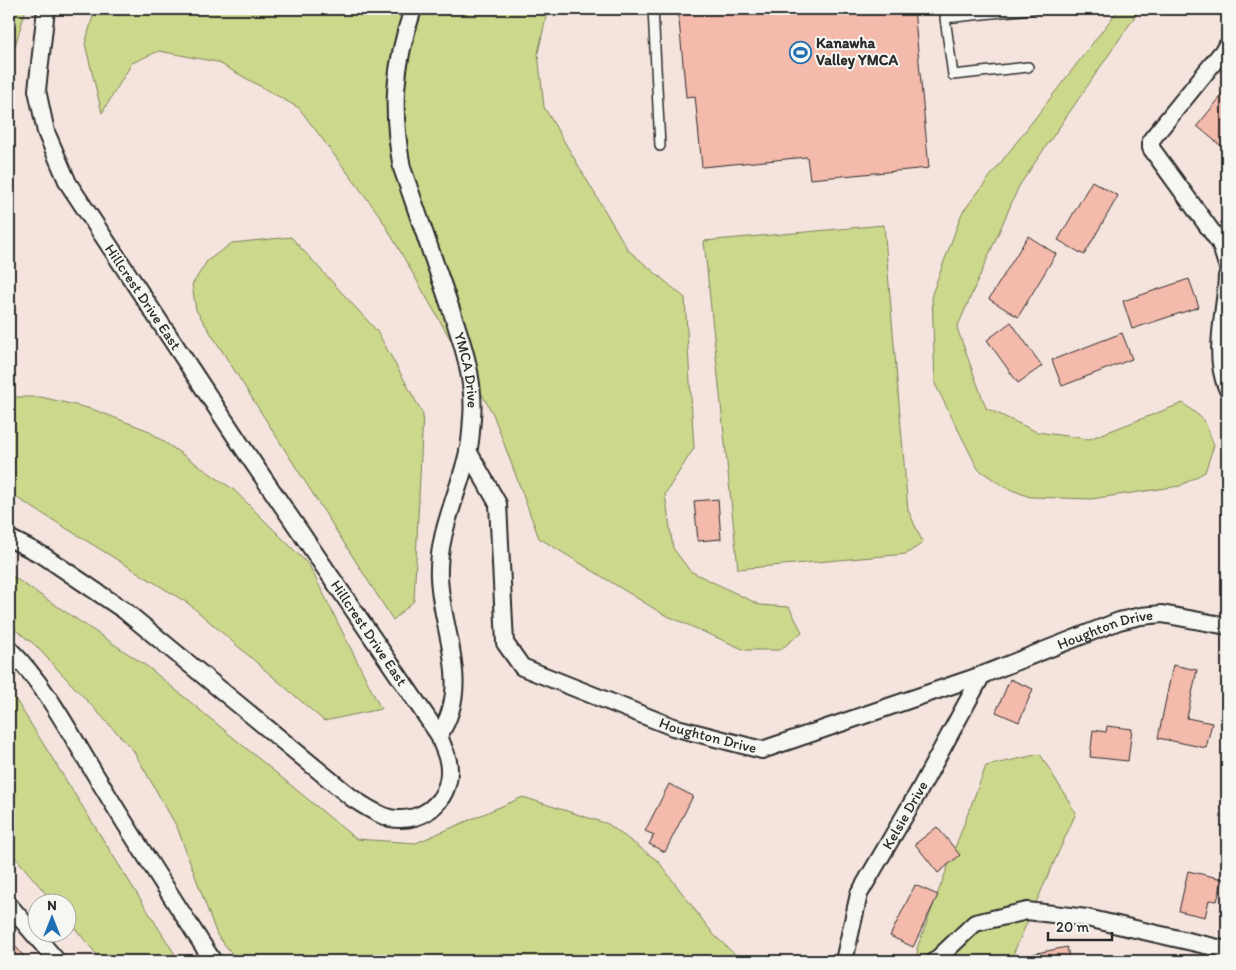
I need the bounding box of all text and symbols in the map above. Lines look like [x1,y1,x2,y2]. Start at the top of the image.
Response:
place label: Kanawha Valley YMCA [816,34,898,70]
sports icon: Kanawha Valley YMCA [788,40,812,64]
street label: Hillcrest Drive East [101,241,185,354]
street label: YMCA Drive [450,330,482,408]
street label: Hillcrest Drive East [327,577,411,690]
street label: Houghton Drive [1055,606,1154,653]
street label: Houghton Drive [657,713,759,757]
street label: Kelsie Drive [878,778,932,852]
north arrow [28,892,78,942]
text: N [47,897,57,914]
scale bar [1048,910,1112,942]
text: 20 m [1056,918,1090,936]

